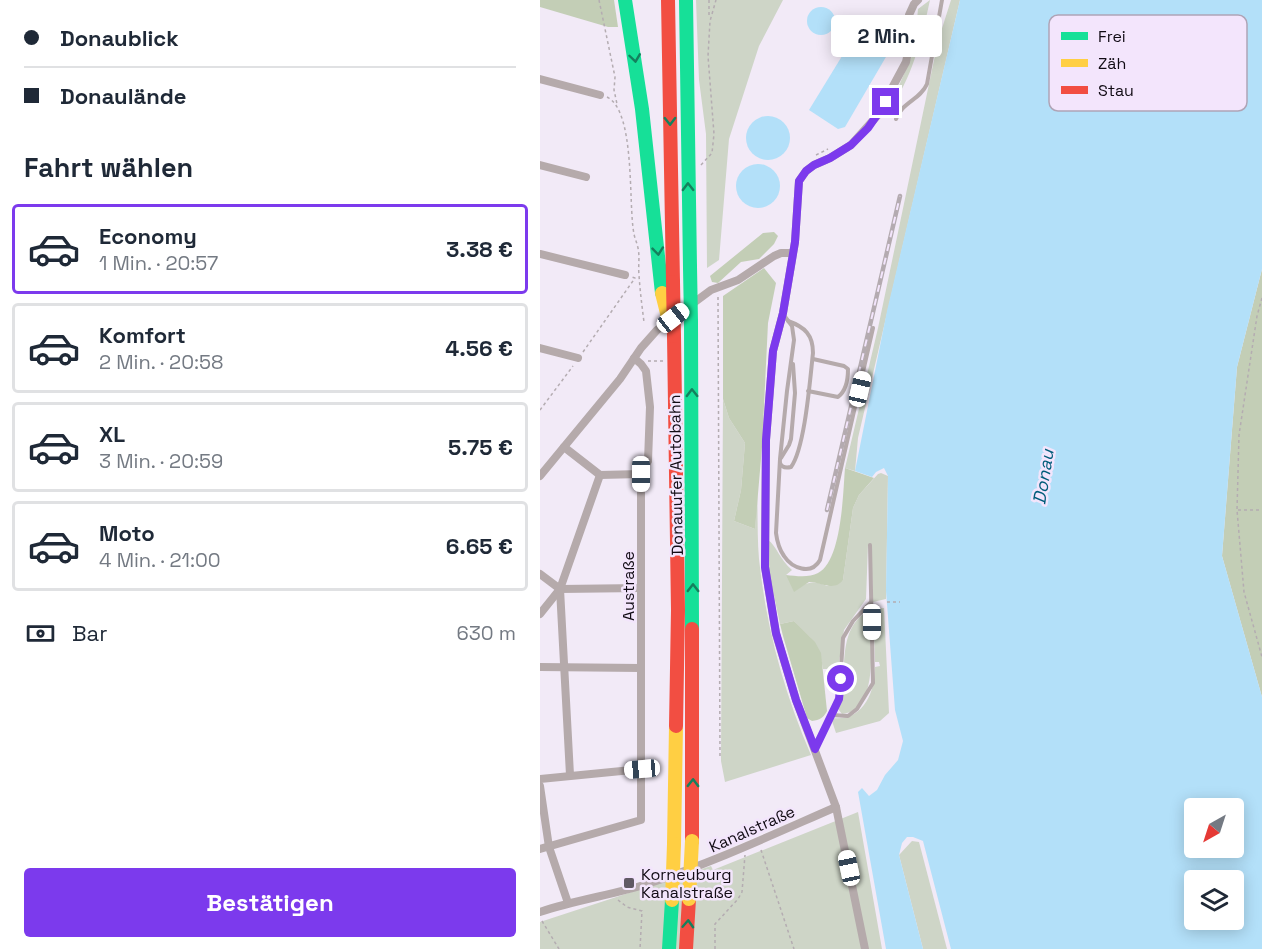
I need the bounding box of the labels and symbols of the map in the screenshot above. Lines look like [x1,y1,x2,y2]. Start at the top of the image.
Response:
callout: 2 Min. [830,15,941,57]
legend [1049,15,1247,111]
text: Frei [1098,26,1126,47]
one-way arrow [628,53,640,62]
text: Zäh [1098,53,1126,74]
text: Stau [1098,80,1134,101]
route end [872,88,899,115]
one-way arrow [664,117,676,126]
one-way arrow [682,183,694,192]
one-way arrow [651,247,663,256]
car [653,300,693,336]
car [847,369,873,409]
one-way arrow [685,388,698,397]
street label: Donauufer Autobahn [664,394,688,556]
water label: Donau [1027,447,1059,506]
car [632,456,650,492]
street label: Austraße [618,551,639,621]
one-way arrow [687,583,699,592]
car [863,604,881,640]
route start [827,665,854,692]
car [623,758,661,780]
one-way arrow [687,778,699,787]
north arrow [1184,798,1244,858]
street label: Kanalstraße [706,801,798,857]
car [836,849,862,887]
place label: Korneuburg Kanalstraße [641,864,733,903]
marker: Korneuburg Kanalstraße [622,876,636,890]
one-way arrow [681,919,694,928]

